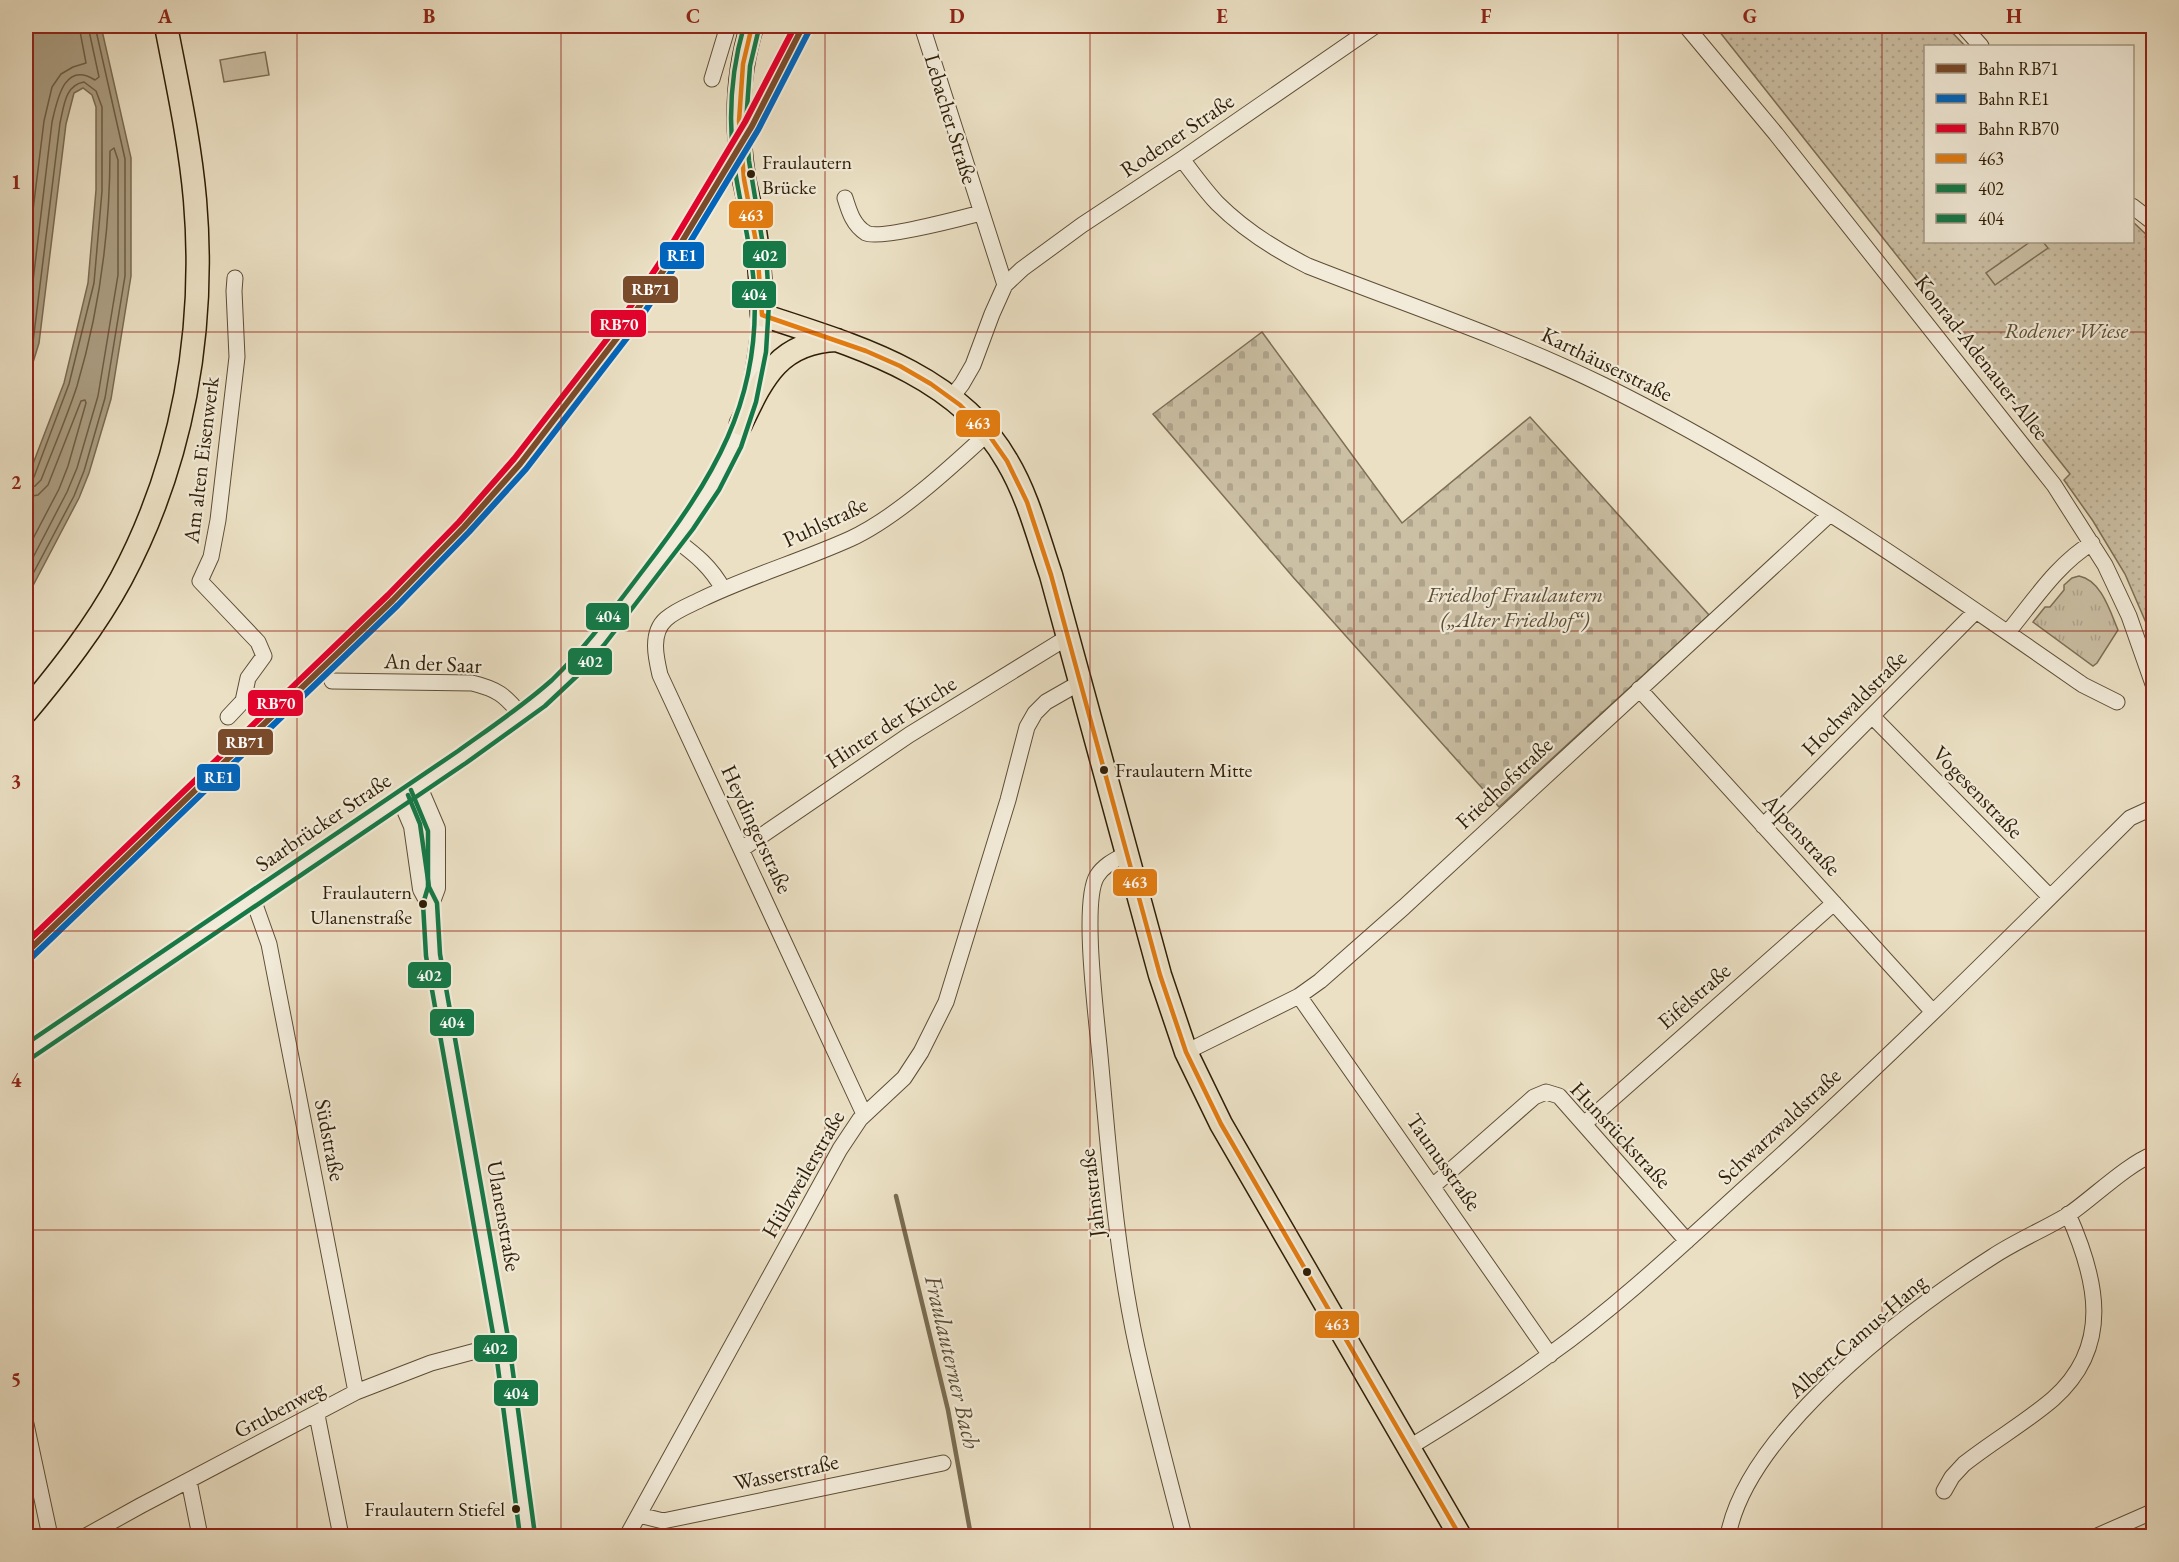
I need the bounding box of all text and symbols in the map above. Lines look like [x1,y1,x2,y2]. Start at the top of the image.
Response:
text: A [157,3,173,29]
text: B [423,3,435,29]
text: C [686,3,700,29]
text: D [949,3,965,29]
text: E [1216,3,1228,29]
text: F [1481,3,1492,29]
text: G [1743,3,1757,29]
text: H [2006,3,2022,29]
legend [1924,45,2134,243]
street label: Lebacher Straße [917,50,985,188]
text: Bahn RB71 [1978,57,2059,80]
street label: Rodener Straße [1115,86,1240,184]
text: Bahn RE1 [1978,87,2050,110]
text: Bahn RB70 [1978,117,2059,140]
text: 463 [1978,147,2004,170]
place label: Fraulautern Brücke [762,149,853,200]
marker: Fraulautern Brücke [745,168,757,180]
text: 1 [11,169,21,195]
text: 402 [1978,177,2004,200]
line badge: 463 [728,200,774,229]
text: 463 [738,205,764,226]
text: 404 [1978,207,2004,230]
line badge: 402 [742,240,787,269]
line badge: RE1 [659,241,705,270]
text: RE1 [667,245,697,266]
text: 402 [752,245,778,266]
street label: Konrad-Adenauer-Allee [1908,268,2056,446]
line badge: RB71 [622,275,679,304]
text: RB71 [631,279,671,300]
line badge: 404 [731,280,777,309]
text: 404 [741,284,767,305]
line badge: RB70 [590,309,647,338]
text: RB70 [599,314,639,335]
park label: Rodener Wiese [2004,316,2129,345]
street label: Karthäuserstraße [1537,320,1678,408]
street label: Am alten Eisenwerk [176,374,226,546]
line badge: 463 [955,409,1001,438]
text: 463 [965,413,991,434]
text: 2 [11,469,22,495]
street label: Puhlstraße [778,490,872,554]
park label: Friedhof Fraulautern („Alter Friedhof“) [1426,580,1603,634]
line badge: 404 [585,602,630,631]
text: 404 [595,606,621,627]
street label: Hochwaldstraße [1795,644,1913,762]
street label: An der Saar [382,646,483,680]
line badge: 402 [567,647,613,676]
text: 402 [577,651,603,672]
street label: Hinter der Kirche [820,669,962,775]
line badge: RB70 [247,689,304,717]
text: RB70 [256,693,296,714]
line badge: RB71 [217,728,274,756]
street label: Friedhofstraße [1449,730,1559,835]
text: RB71 [225,732,265,753]
street label: Vogesenstraße [1926,739,2030,845]
place label: Fraulautern Mitte [1115,757,1253,783]
street label: Heydingerstraße [714,760,800,898]
line badge: RE1 [196,763,241,792]
marker: Fraulautern Mitte [1098,764,1110,776]
street label: Saarbrücker Straße [249,766,397,878]
text: RE1 [204,767,234,788]
text: 3 [11,768,21,794]
street label: Alpenstraße [1756,787,1848,882]
line badge: 463 [1112,868,1158,897]
text: 463 [1122,872,1148,893]
place label: Fraulautern Ulanenstraße [310,879,412,930]
marker: Fraulautern Ulanenstraße [417,898,429,910]
street label: Eifelstraße [1651,956,1737,1036]
line badge: 402 [407,961,452,989]
text: 402 [416,965,442,986]
line badge: 404 [429,1008,475,1037]
text: 404 [439,1012,465,1033]
street label: Schwarzwaldstraße [1711,1061,1847,1191]
text: 4 [11,1067,22,1093]
street label: Hunsrückstraße [1564,1075,1678,1195]
street label: Südstraße [308,1097,352,1184]
street label: Hülzweilerstraße [755,1105,851,1243]
street label: Taunusstraße [1400,1107,1489,1217]
street label: Jahnstraße [1072,1147,1112,1241]
street label: Ulanenstraße [480,1158,528,1274]
unlabelled marker [1301,1266,1313,1278]
street label: Albert-Camus-Hang [1781,1267,1933,1405]
water label: Fraulauterner Bach [918,1271,988,1452]
line badge: 463 [1314,1310,1360,1339]
text: 463 [1324,1314,1350,1335]
line badge: 402 [473,1334,518,1363]
text: 402 [482,1338,508,1359]
text: 5 [11,1366,21,1392]
street label: Grubenweg [229,1373,330,1445]
line badge: 404 [493,1379,539,1407]
text: 404 [503,1383,529,1404]
street label: Wasserstraße [731,1447,842,1497]
place label: Fraulautern Stiefel [364,1496,505,1522]
marker: Fraulautern Stiefel [510,1503,522,1515]

